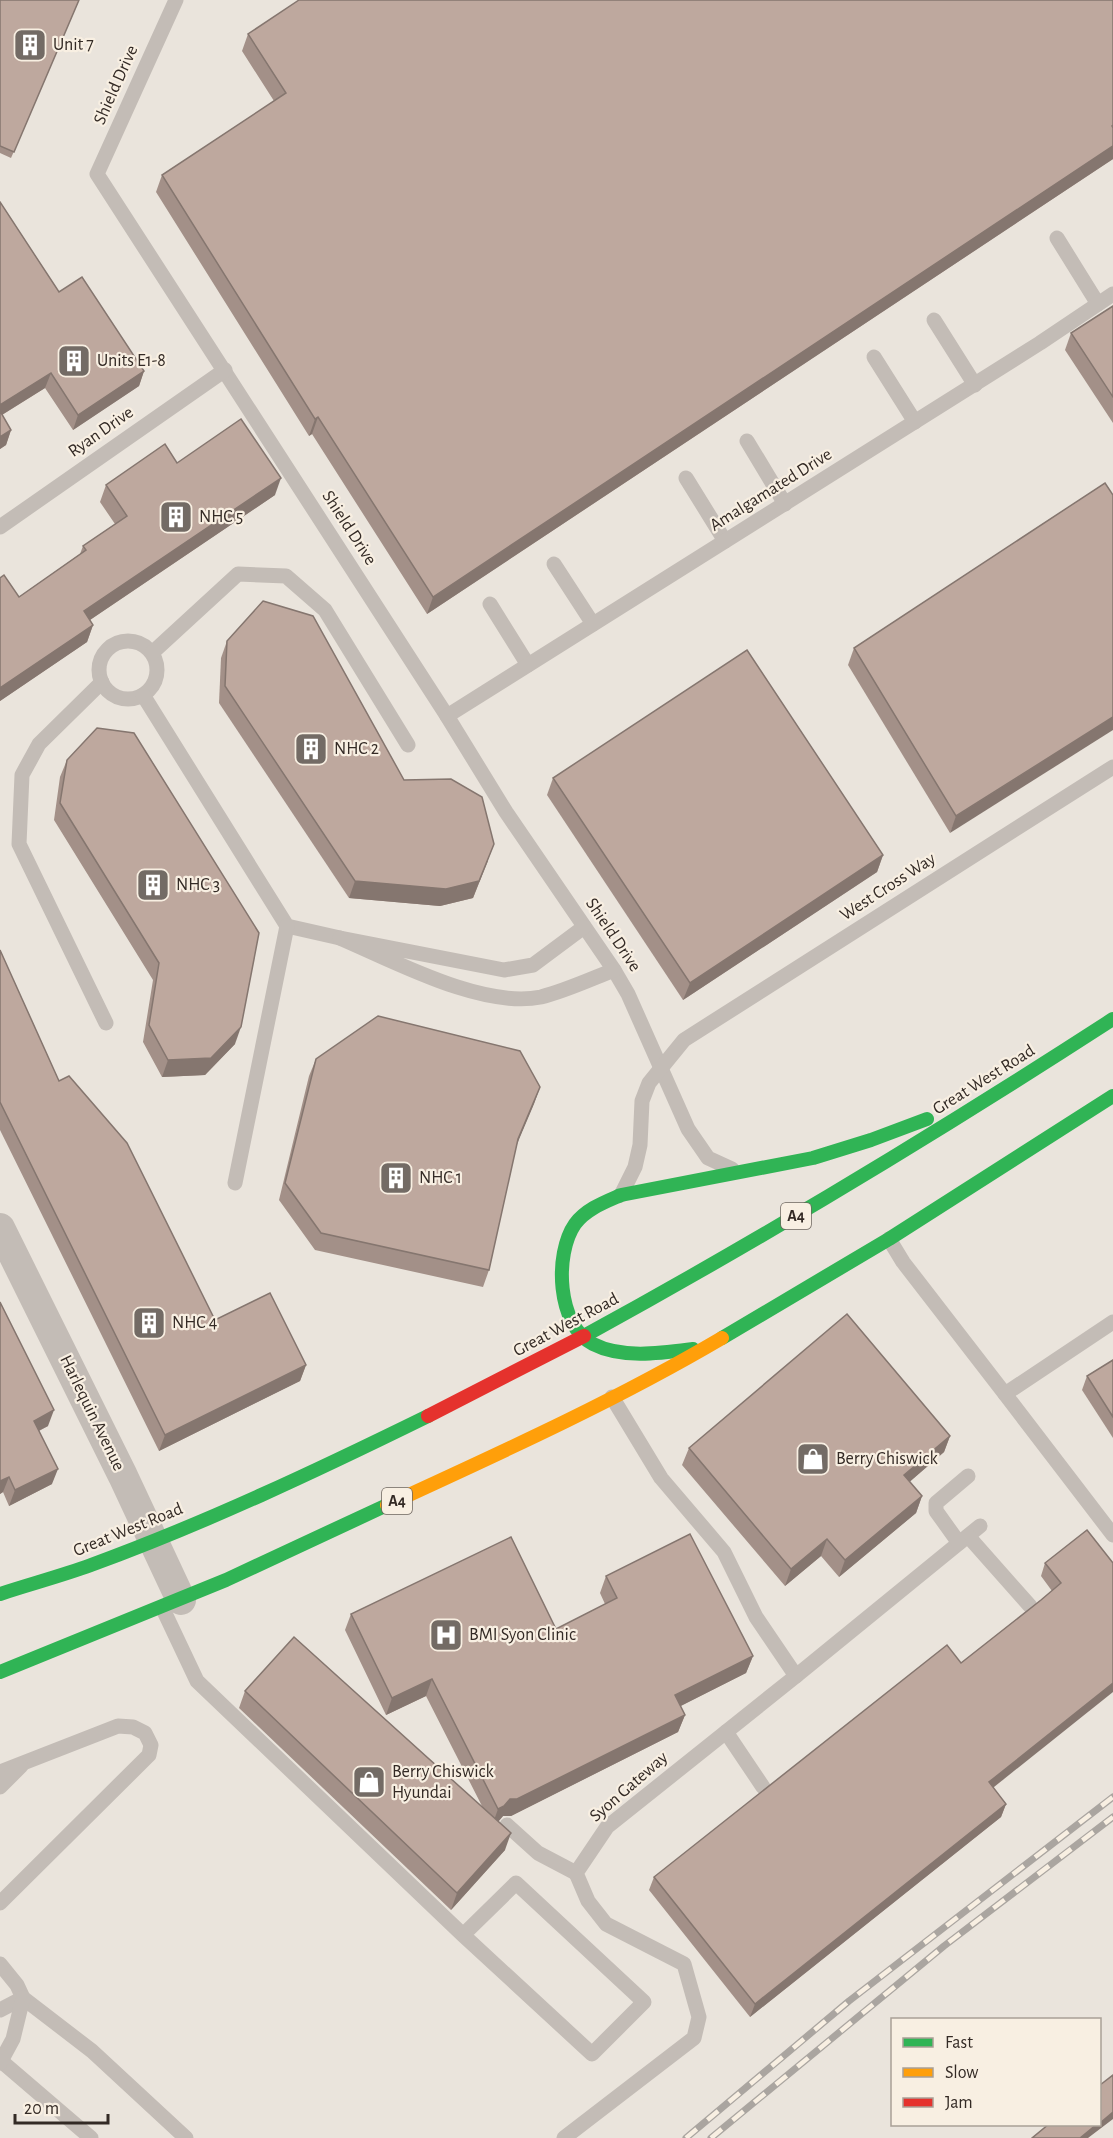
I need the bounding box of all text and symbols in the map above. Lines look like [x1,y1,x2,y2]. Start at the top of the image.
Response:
building icon: Unit 7 [12,27,48,63]
place label: Unit 7 [53,36,94,54]
street label: Shield Drive [91,43,141,127]
building icon: Units E1-8 [56,343,92,379]
place label: Units E1-8 [97,352,166,370]
street label: Ryan Drive [65,403,137,461]
street label: Amalgamated Drive [707,445,835,535]
street label: Shield Drive [318,488,380,568]
building icon: NHC 5 [158,499,194,535]
place label: NHC 5 [199,508,243,526]
building icon: NHC 2 [293,731,329,767]
place label: NHC 2 [334,740,379,758]
street label: West Cross Way [837,849,939,924]
building icon: NHC 3 [135,867,171,903]
place label: NHC 3 [176,876,220,894]
street label: Shield Drive [582,895,644,975]
street label: Great West Road [930,1042,1038,1118]
building icon: NHC 1 [378,1160,414,1196]
place label: NHC 1 [419,1169,462,1187]
road number: A4 [781,1203,811,1229]
street label: Great West Road [510,1290,622,1360]
building icon: NHC 4 [131,1305,167,1341]
place label: NHC 4 [172,1314,218,1332]
street label: Harlequin Avenue [56,1352,128,1474]
shop icon: Berry Chiswick [795,1441,831,1477]
place label: Berry Chiswick [836,1450,938,1468]
road number: A4 [382,1488,412,1514]
street label: Great West Road [71,1500,185,1560]
hospital icon: BMI Syon Clinic [428,1617,464,1653]
place label: BMI Syon Clinic [469,1626,576,1644]
street label: Syon Gateway [587,1748,672,1826]
place label: Berry Chiswick Hyundai [392,1763,494,1802]
shop icon: Berry Chiswick Hyundai [351,1764,387,1800]
legend [891,2018,1101,2126]
text: Fast [945,2034,973,2052]
text: Slow [945,2064,978,2082]
scale bar [15,2087,108,2125]
text: Jam [945,2094,973,2112]
text: 20 m [24,2100,59,2118]

